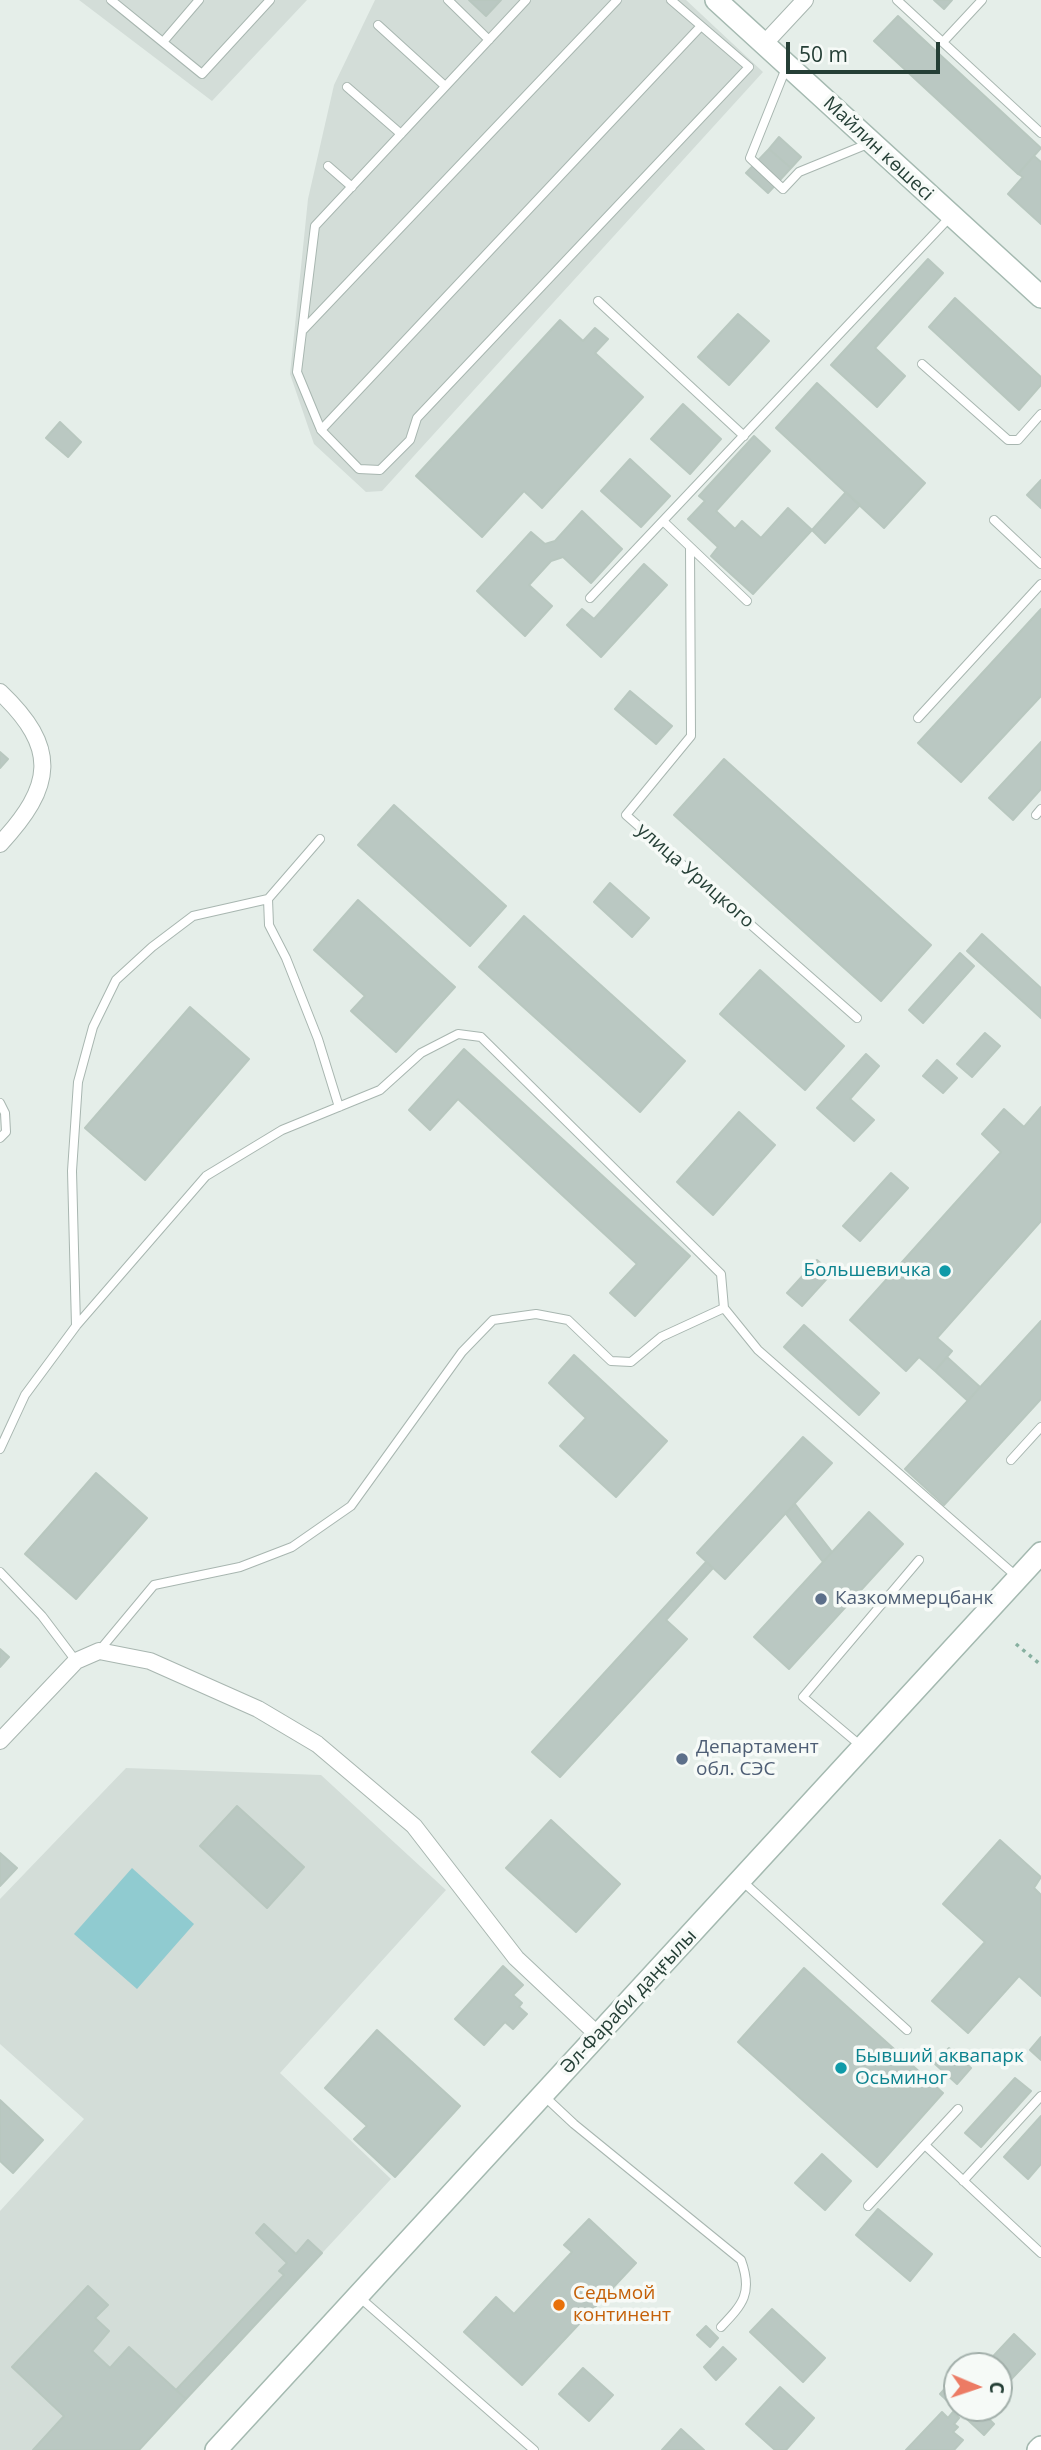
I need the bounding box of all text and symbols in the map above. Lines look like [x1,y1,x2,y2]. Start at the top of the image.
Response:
scale bar [789,28,943,72]
text: 50 m [799,40,848,68]
street label: Майлин көшесі [818,92,938,206]
street label: улица Урицкого [632,819,758,933]
place label: Большевичка [803,1260,931,1282]
marker: Большевичка [937,1263,953,1279]
place label: Казкоммерцбанк [835,1588,993,1610]
marker: Казкоммерцбанк [813,1591,829,1607]
place label: Департамент обл. СЭС [696,1737,819,1781]
marker: Департамент обл. СЭС [674,1751,690,1767]
street label: Әл-Фараби даңғылы [556,1925,702,2079]
place label: Бывший аквапарк Осьминог [855,2046,1024,2090]
marker: Бывший аквапарк Осьминог [833,2060,849,2076]
place label: Седьмой континент [573,2283,671,2327]
marker: Седьмой континент [551,2297,567,2313]
north arrow [943,2352,1013,2422]
text: С [984,2381,1010,2394]

